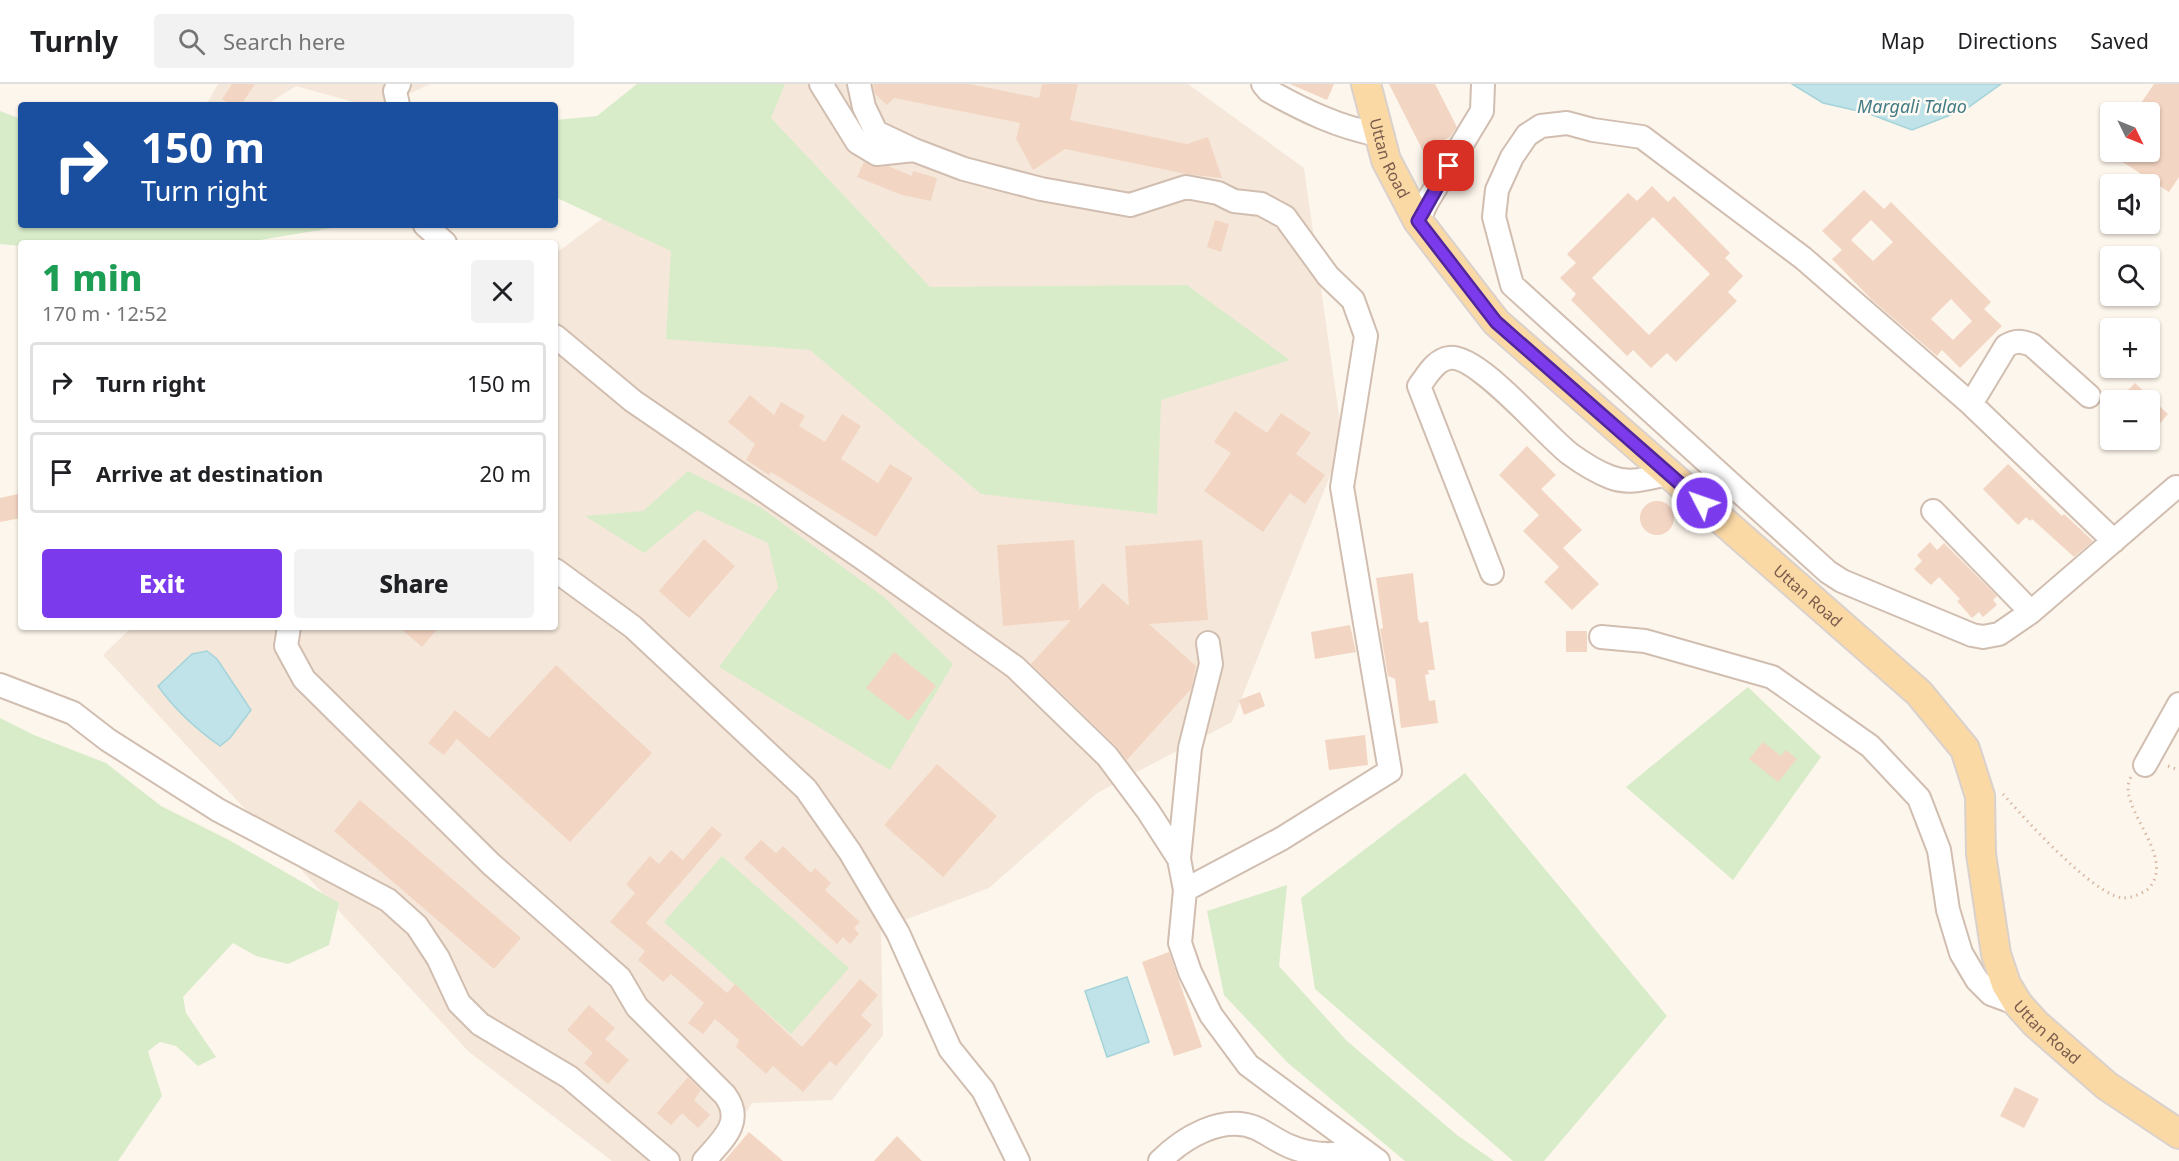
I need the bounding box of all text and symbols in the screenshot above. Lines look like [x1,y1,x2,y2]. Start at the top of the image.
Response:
search box [154,14,574,68]
text: Turnly [30,22,118,60]
icon: search [175,25,208,58]
text: Search here [223,26,345,56]
text: Map [1881,27,1925,55]
text: Directions [1958,27,2057,55]
text: Saved [2090,27,2149,55]
water label: Margali Talao [1857,94,1967,118]
north arrow [2100,102,2160,162]
map controls [2100,102,2160,450]
street label: Uttan Road [1364,116,1415,202]
text: 150 m [141,118,265,175]
icon: right [42,126,120,204]
pin [1423,140,1474,191]
icon: arrive [1432,149,1465,182]
text: Turn right [141,172,267,209]
button: sound [2100,174,2160,234]
button: search [2100,246,2160,306]
text: 1 min [42,253,143,302]
button: close [471,260,534,323]
text: 170 m · 12:52 [42,300,167,327]
button: + [2100,318,2160,378]
icon: right [45,366,78,399]
text: Turn right [96,368,206,398]
text: 150 m [467,368,531,398]
button: − [2100,390,2160,450]
icon: arrive [45,456,78,489]
text: Arrive at destination [96,458,323,488]
text: 20 m [480,458,531,488]
position arrow [1670,471,1734,535]
button: Exit [42,549,282,618]
button: Share [294,549,534,618]
street label: Uttan Road [1769,559,1847,632]
street label: Uttan Road [2008,995,2085,1069]

